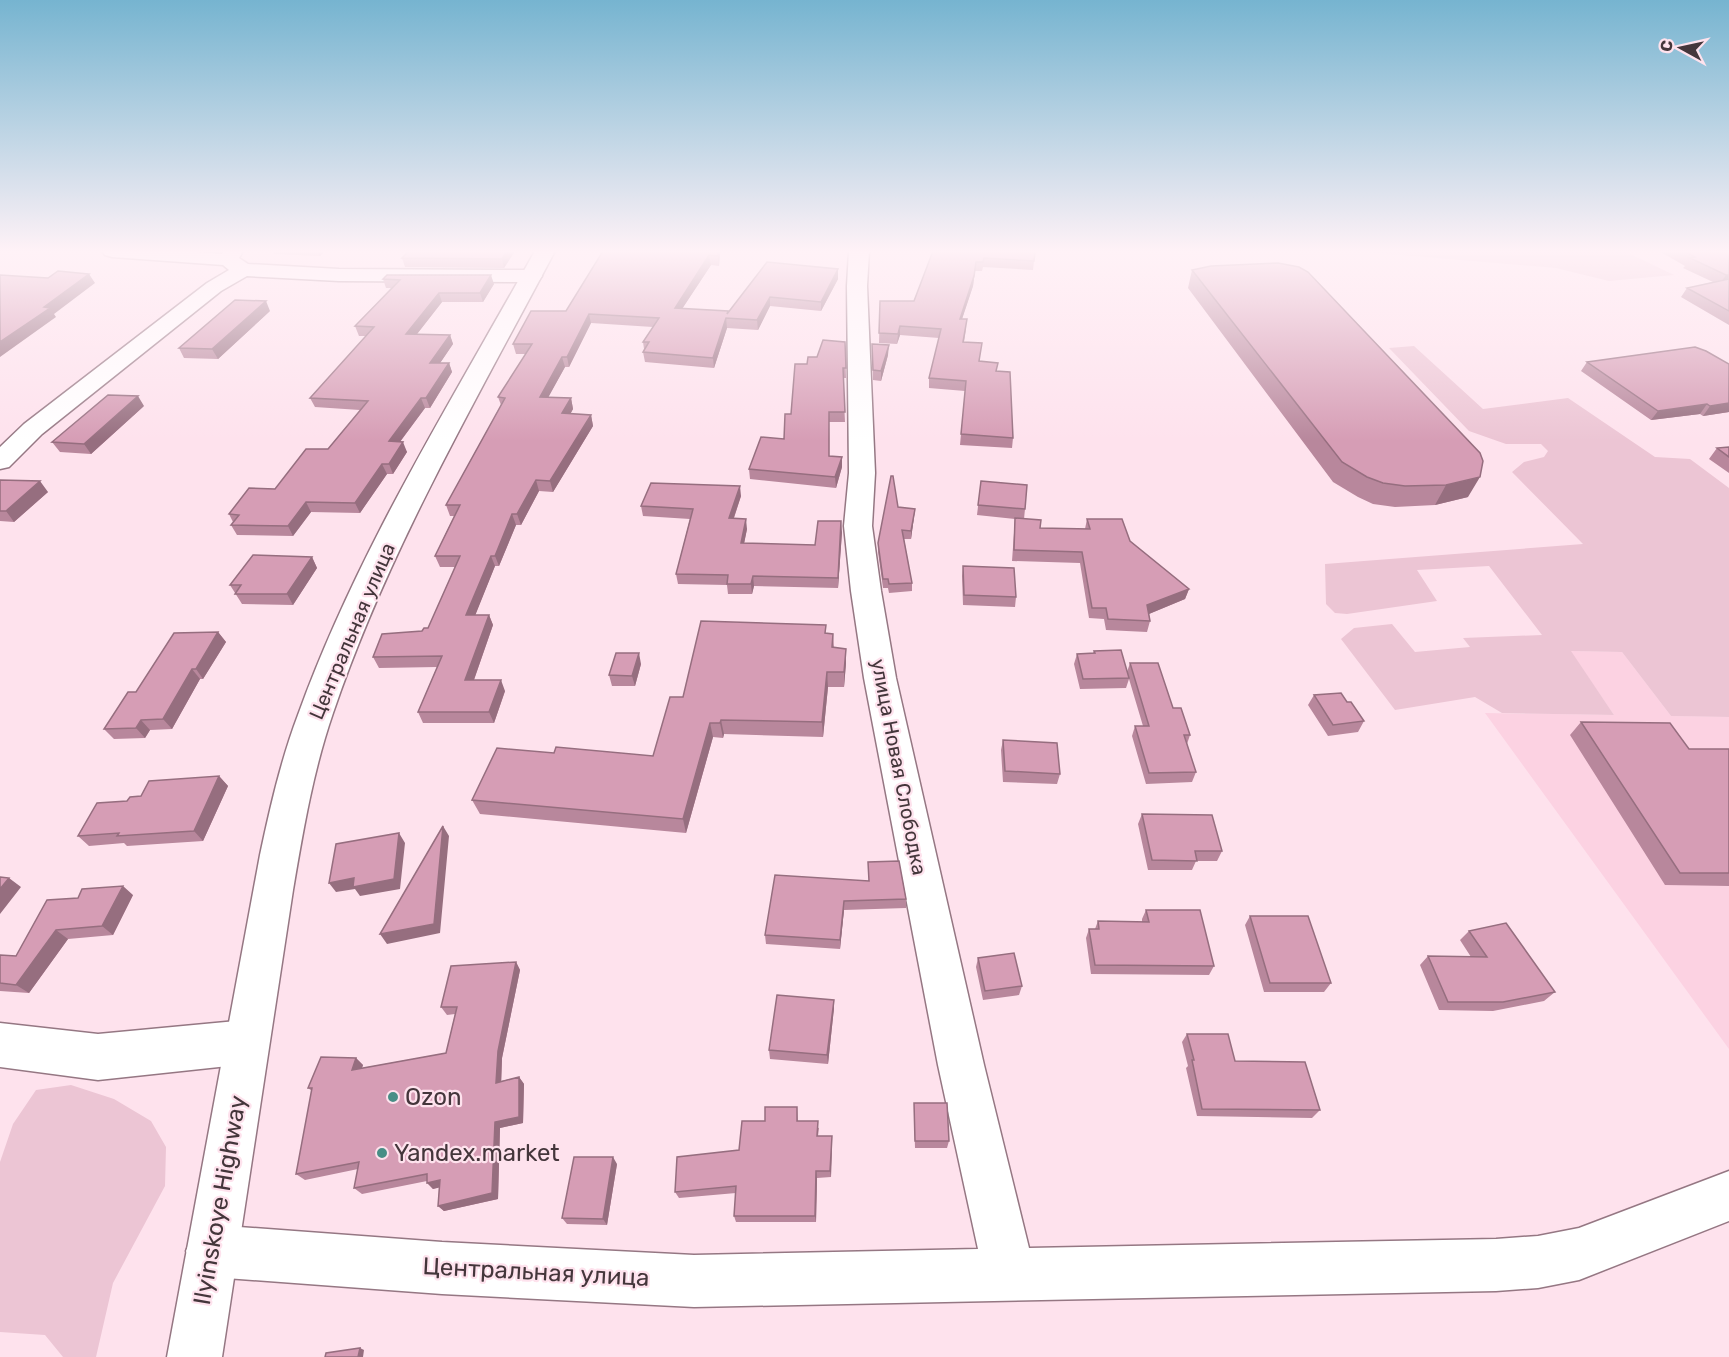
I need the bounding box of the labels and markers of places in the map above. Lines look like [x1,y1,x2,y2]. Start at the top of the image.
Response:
place label: Ozon [405,1083,462,1111]
marker: Ozon [386,1090,400,1104]
place label: Yandex.market [394,1139,560,1167]
marker: Yandex.market [375,1146,389,1160]

